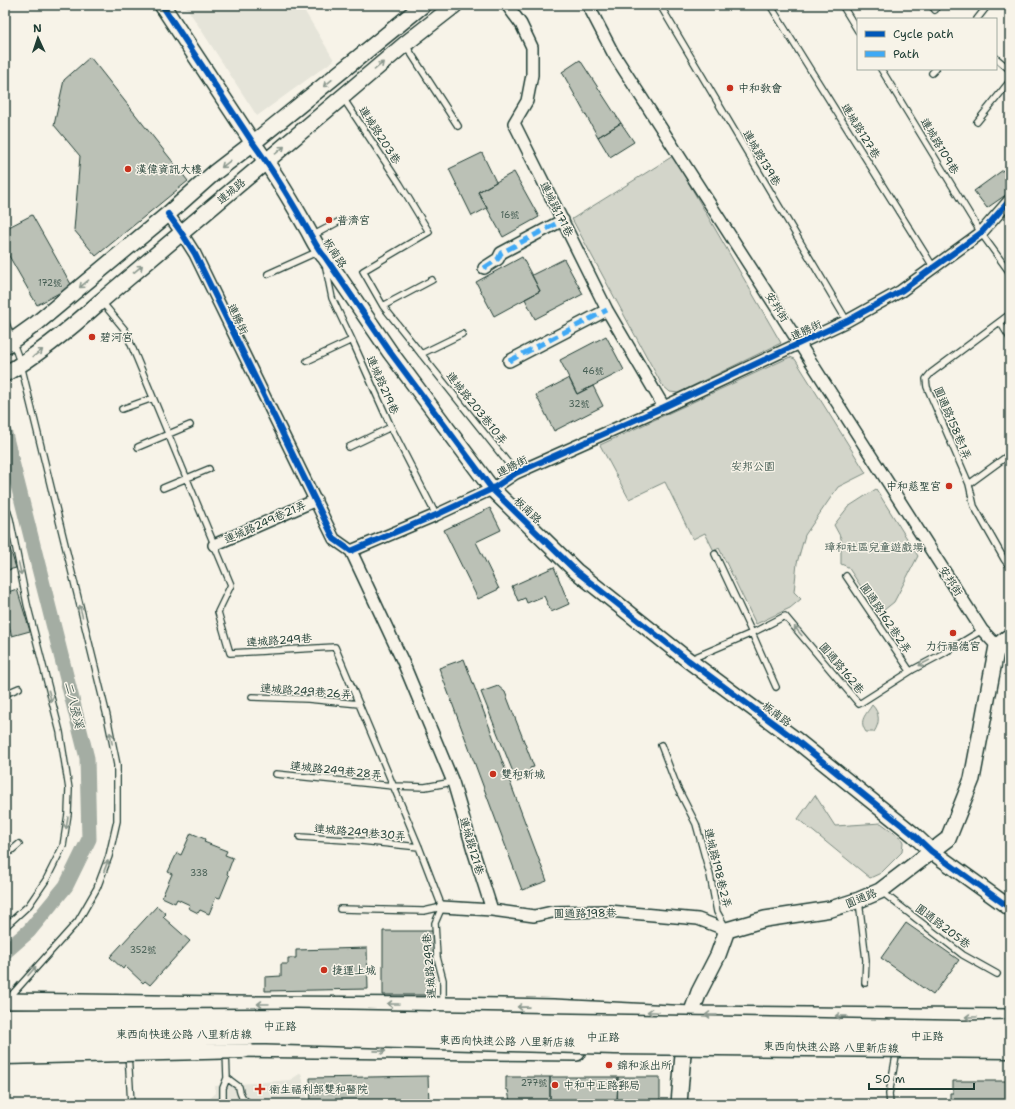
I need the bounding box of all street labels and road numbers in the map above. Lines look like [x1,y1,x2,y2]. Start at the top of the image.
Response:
street label: 連城路127巷 [838,101,884,162]
street label: 連城路203巷 [355,103,404,167]
street label: 連城路109巷 [917,115,962,177]
street label: 連城路139巷 [739,127,784,189]
street label: 連城路 [214,175,249,208]
street label: 連城路171巷 [536,179,577,239]
street label: 板南路 [319,235,350,271]
street label: 安邦街 [761,289,792,326]
street label: 連勝街 [224,301,252,338]
street label: 連勝街 [788,316,825,344]
street label: 連城路219巷 [363,353,402,417]
street label: 連城路203巷10弄 [443,369,511,448]
street label: 圓通路158巷1弄 [930,384,975,462]
street label: 連勝街 [494,452,531,481]
street label: 板南路 [511,494,545,527]
street label: 連城路249巷21弄 [222,498,309,547]
street label: 安邦街 [935,563,966,600]
street label: 圓通路162巷2弄 [857,580,915,656]
street label: 連城路249巷 [246,631,312,650]
street label: 圓通路162巷 [816,639,868,697]
street label: 連城路249巷26弄 [260,681,352,702]
street label: 板南路 [759,698,794,730]
street label: 連城路249巷28弄 [289,758,382,783]
street label: 連城路121巷 [456,815,487,877]
street label: 連城路249巷30弄 [313,821,406,844]
street label: 連城路198巷2弄 [700,826,735,910]
street label: 圓通路 [843,885,879,912]
street label: 圓通路205巷 [912,901,973,952]
street label: 圓通路198巷 [553,905,617,922]
street label: 連城路249巷 [419,932,440,999]
street label: 中正路 [263,1019,297,1034]
street label: 東西向快速公路 八里新店線 [116,1027,252,1042]
street label: 中正路 [911,1029,944,1044]
street label: 中正路 [586,1030,620,1045]
street label: 東西向快速公路 八里新店線 [439,1033,575,1050]
street label: 東西向快速公路 八里新店線 [763,1039,899,1056]

